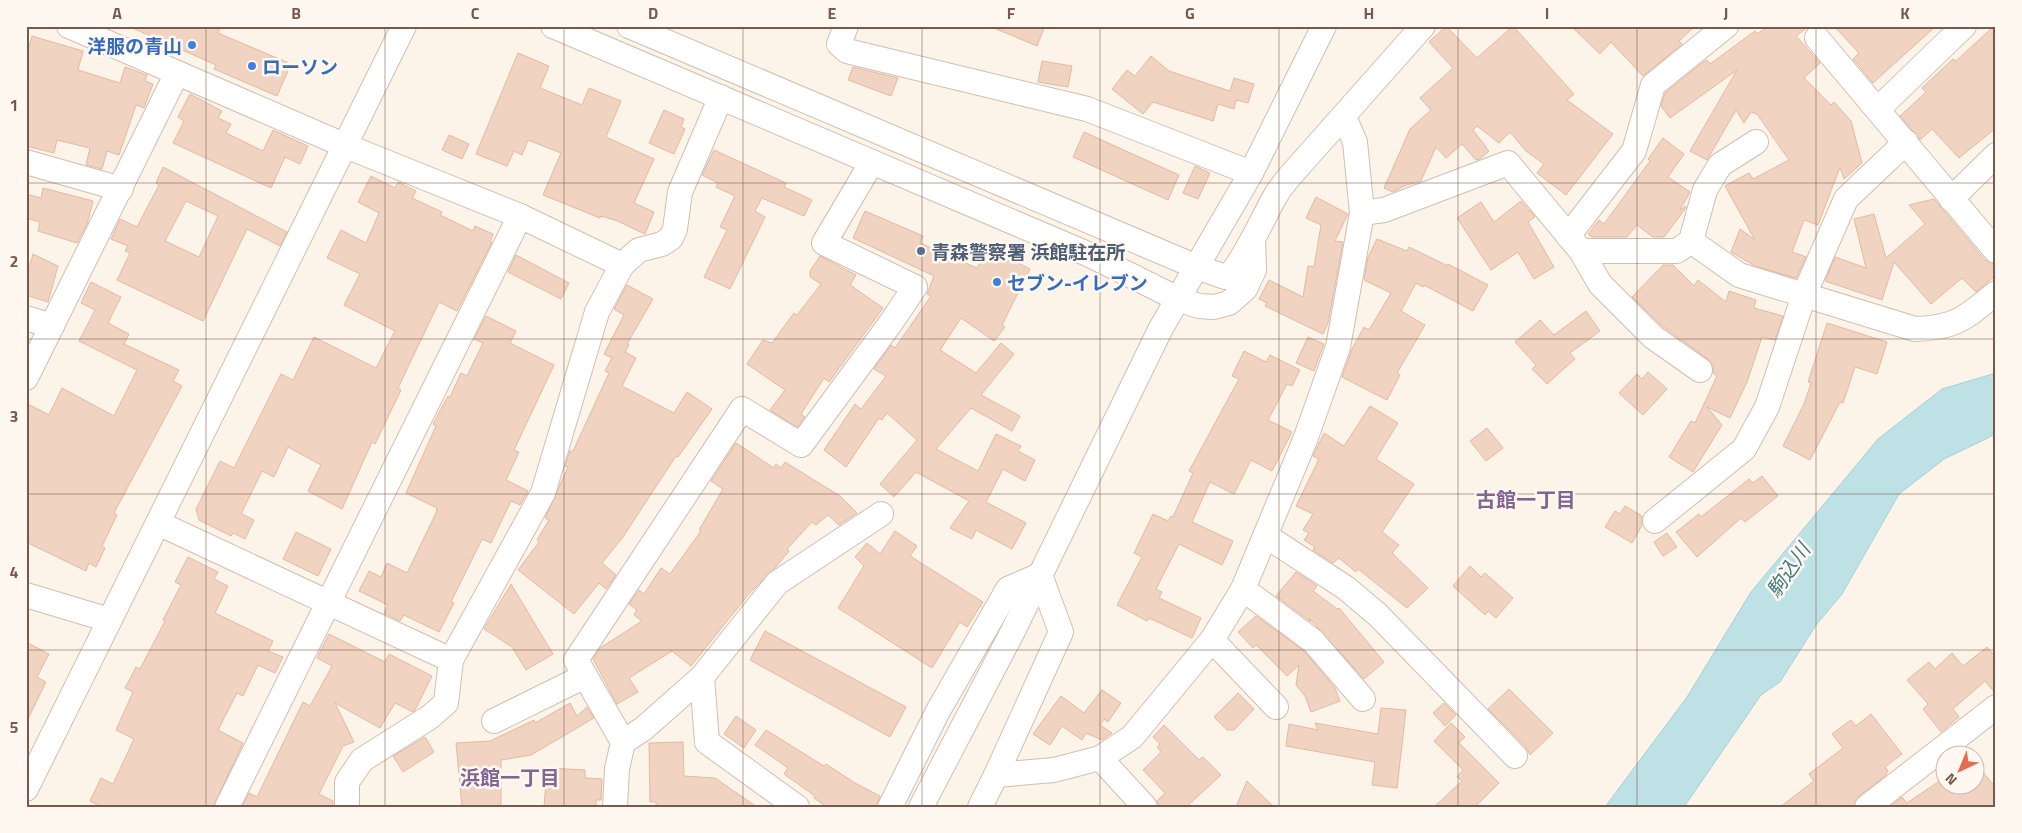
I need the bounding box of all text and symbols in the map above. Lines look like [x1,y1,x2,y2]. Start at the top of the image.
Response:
text: A [112,1,122,25]
text: B [291,1,301,25]
text: C [471,1,480,25]
text: D [648,1,658,25]
text: E [828,1,837,25]
text: F [1007,1,1016,25]
text: G [1185,1,1195,25]
text: H [1364,1,1374,25]
text: I [1545,1,1549,25]
text: J [1724,1,1728,25]
text: K [1900,1,1910,25]
place label: 洋服の青山 [87,31,182,60]
marker: 洋服の青山 [186,39,198,51]
place label: ローソン [262,52,338,81]
marker: ローソン [246,60,258,72]
text: 1 [10,93,18,117]
place label: 青森警察署 浜館駐在所 [931,237,1125,266]
marker: 青森警察署 浜館駐在所 [915,245,927,257]
text: 2 [10,249,18,273]
place label: セブン-イレブン [1007,268,1148,297]
marker: セブン-イレブン [991,276,1003,288]
text: 3 [10,404,18,428]
district label: 古館一丁目 [1476,484,1576,515]
water label: 駒込川 [1758,535,1819,604]
text: 4 [10,560,19,584]
text: 5 [10,715,19,739]
north arrow [1934,746,1984,796]
district label: 浜館一丁目 [460,762,560,793]
text: N [1940,769,1961,791]

